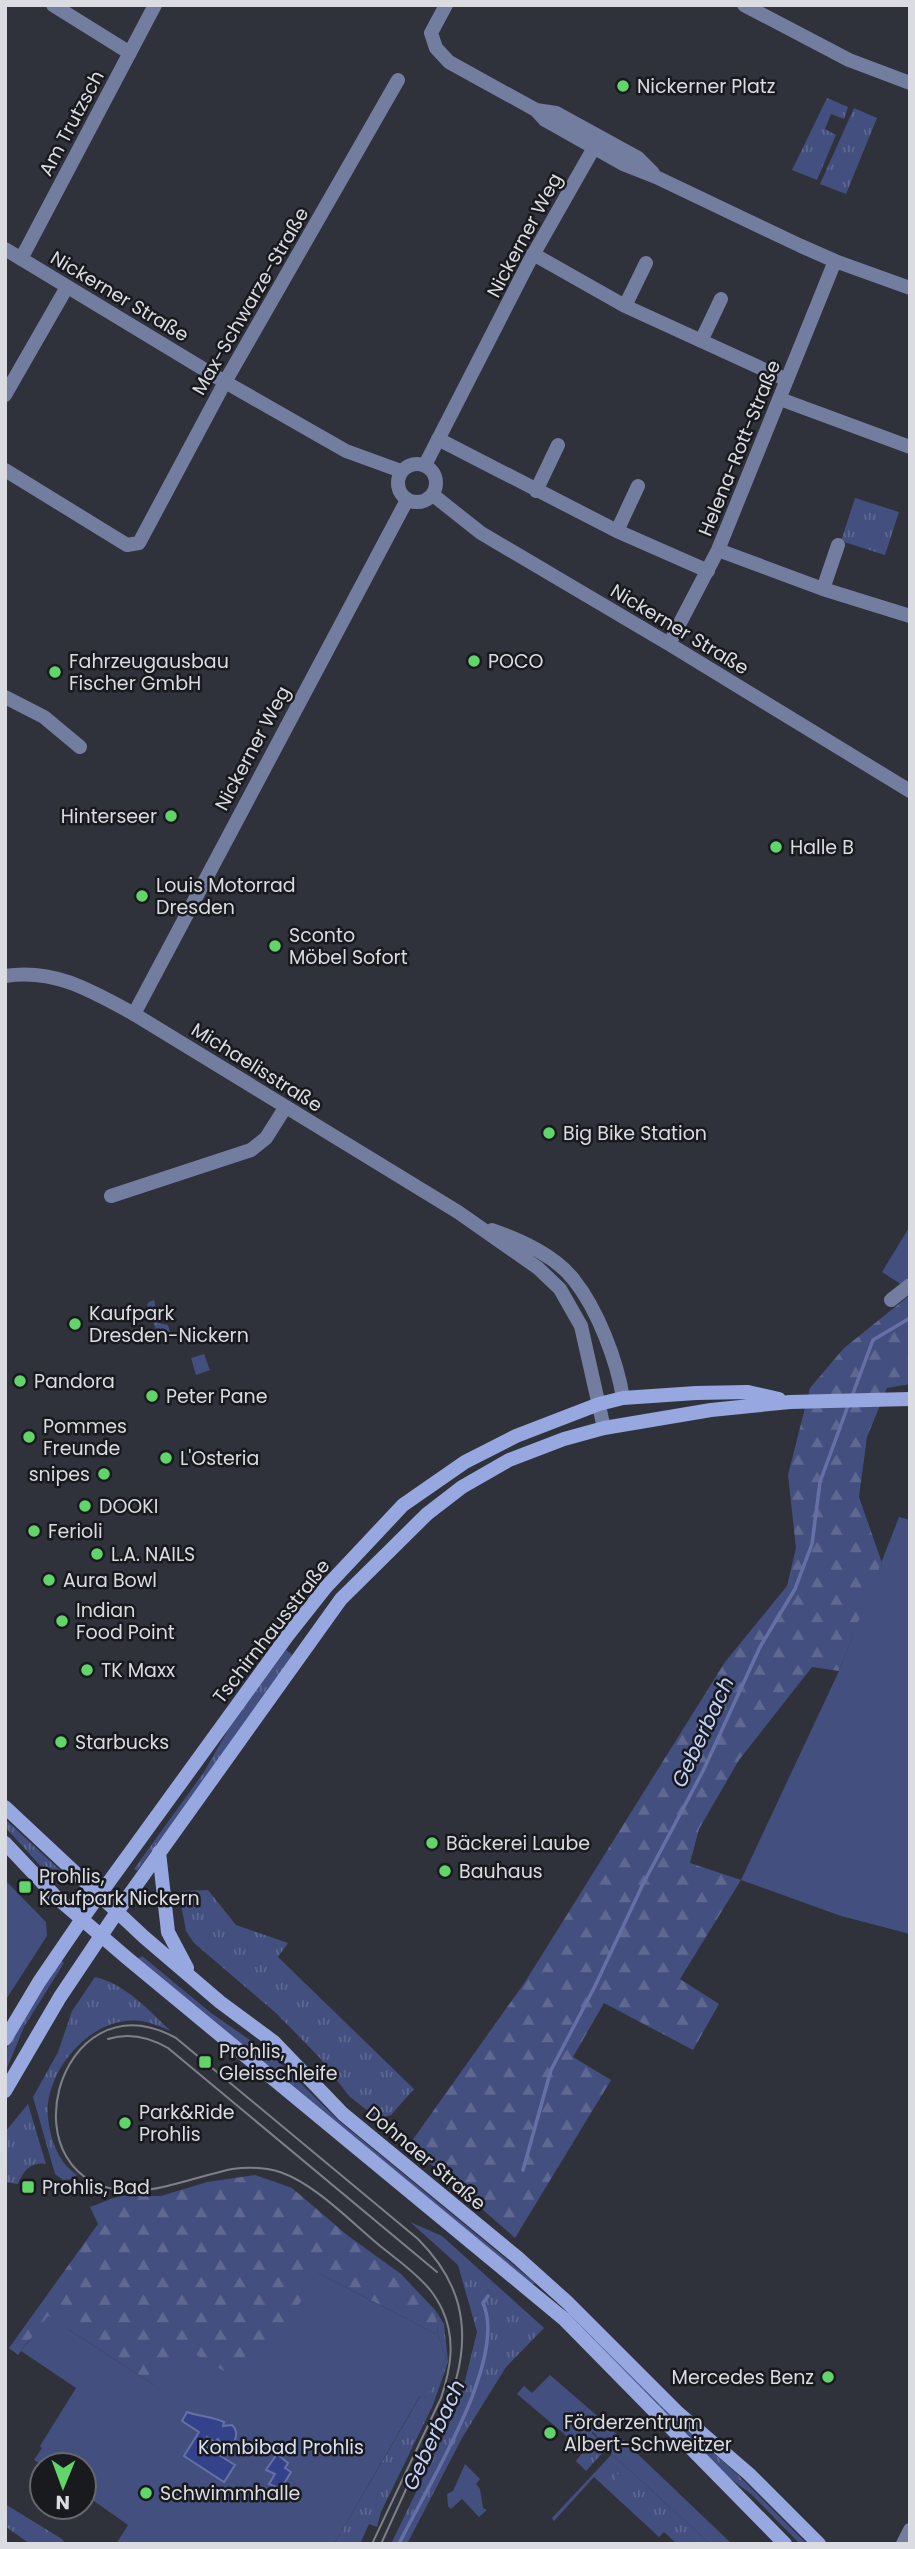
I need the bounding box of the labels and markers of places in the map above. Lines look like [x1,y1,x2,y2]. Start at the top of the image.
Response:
place label: Nickerner Platz [637,73,775,100]
marker: Nickerner Platz [615,78,631,94]
place label: Fahrzeugausbau Fischer GmbH [69,648,229,697]
place label: POCO [488,648,544,675]
marker: POCO [466,653,482,669]
marker: Fahrzeugausbau Fischer GmbH [47,664,63,680]
place label: Hinterseer [61,803,157,830]
marker: Hinterseer [163,808,179,824]
place label: Halle B [790,834,854,861]
marker: Halle B [768,839,784,855]
place label: Louis Motorrad Dresden [156,872,296,921]
marker: Louis Motorrad Dresden [134,888,150,904]
place label: Sconto Möbel Sofort [289,922,408,971]
marker: Sconto Möbel Sofort [267,938,283,954]
place label: Big Bike Station [563,1120,707,1147]
marker: Big Bike Station [541,1125,557,1141]
place label: Kaufpark Dresden-Nickern [89,1300,249,1349]
marker: Kaufpark Dresden-Nickern [67,1316,83,1332]
place label: Pandora [34,1368,115,1395]
marker: Pandora [12,1373,28,1389]
place label: Peter Pane [166,1383,267,1410]
marker: Peter Pane [144,1388,160,1404]
place label: Pommes Freunde [43,1413,127,1462]
marker: Pommes Freunde [21,1429,37,1445]
place label: L'Osteria [180,1445,259,1472]
marker: L'Osteria [158,1450,174,1466]
place label: snipes [29,1461,90,1488]
marker: snipes [96,1466,112,1482]
place label: DOOKI [99,1493,158,1520]
marker: DOOKI [77,1498,93,1514]
place label: Ferioli [48,1518,103,1545]
marker: Ferioli [26,1523,42,1539]
place label: L.A. NAILS [111,1541,195,1568]
marker: L.A. NAILS [89,1546,105,1562]
place label: Aura Bowl [63,1567,157,1594]
marker: Aura Bowl [41,1572,57,1588]
place label: Indian Food Point [76,1597,175,1646]
marker: Indian Food Point [54,1613,70,1629]
place label: TK Maxx [101,1657,175,1684]
marker: TK Maxx [79,1662,95,1678]
place label: Starbucks [75,1729,169,1756]
marker: Starbucks [53,1734,69,1750]
place label: Bäckerei Laube [446,1830,590,1857]
marker: Bäckerei Laube [424,1835,440,1851]
place label: Bauhaus [459,1858,543,1885]
place label: Prohlis, Kaufpark Nickern [39,1863,200,1912]
marker: Bauhaus [437,1863,453,1879]
marker: Prohlis, Kaufpark Nickern [17,1879,33,1895]
place label: Prohlis, Gleisschleife [219,2038,338,2087]
marker: Prohlis, Gleisschleife [197,2054,213,2070]
place label: Park&Ride Prohlis [139,2099,235,2148]
marker: Park&Ride Prohlis [117,2115,133,2131]
place label: Prohlis, Bad [42,2174,150,2201]
marker: Prohlis, Bad [20,2179,36,2195]
place label: Mercedes Benz [672,2364,814,2391]
marker: Mercedes Benz [820,2369,836,2385]
place label: Förderzentrum Albert-Schweitzer [564,2409,732,2458]
marker: Förderzentrum Albert-Schweitzer [542,2425,558,2441]
place label: Schwimmhalle [160,2480,300,2507]
marker: Schwimmhalle [138,2485,154,2501]

